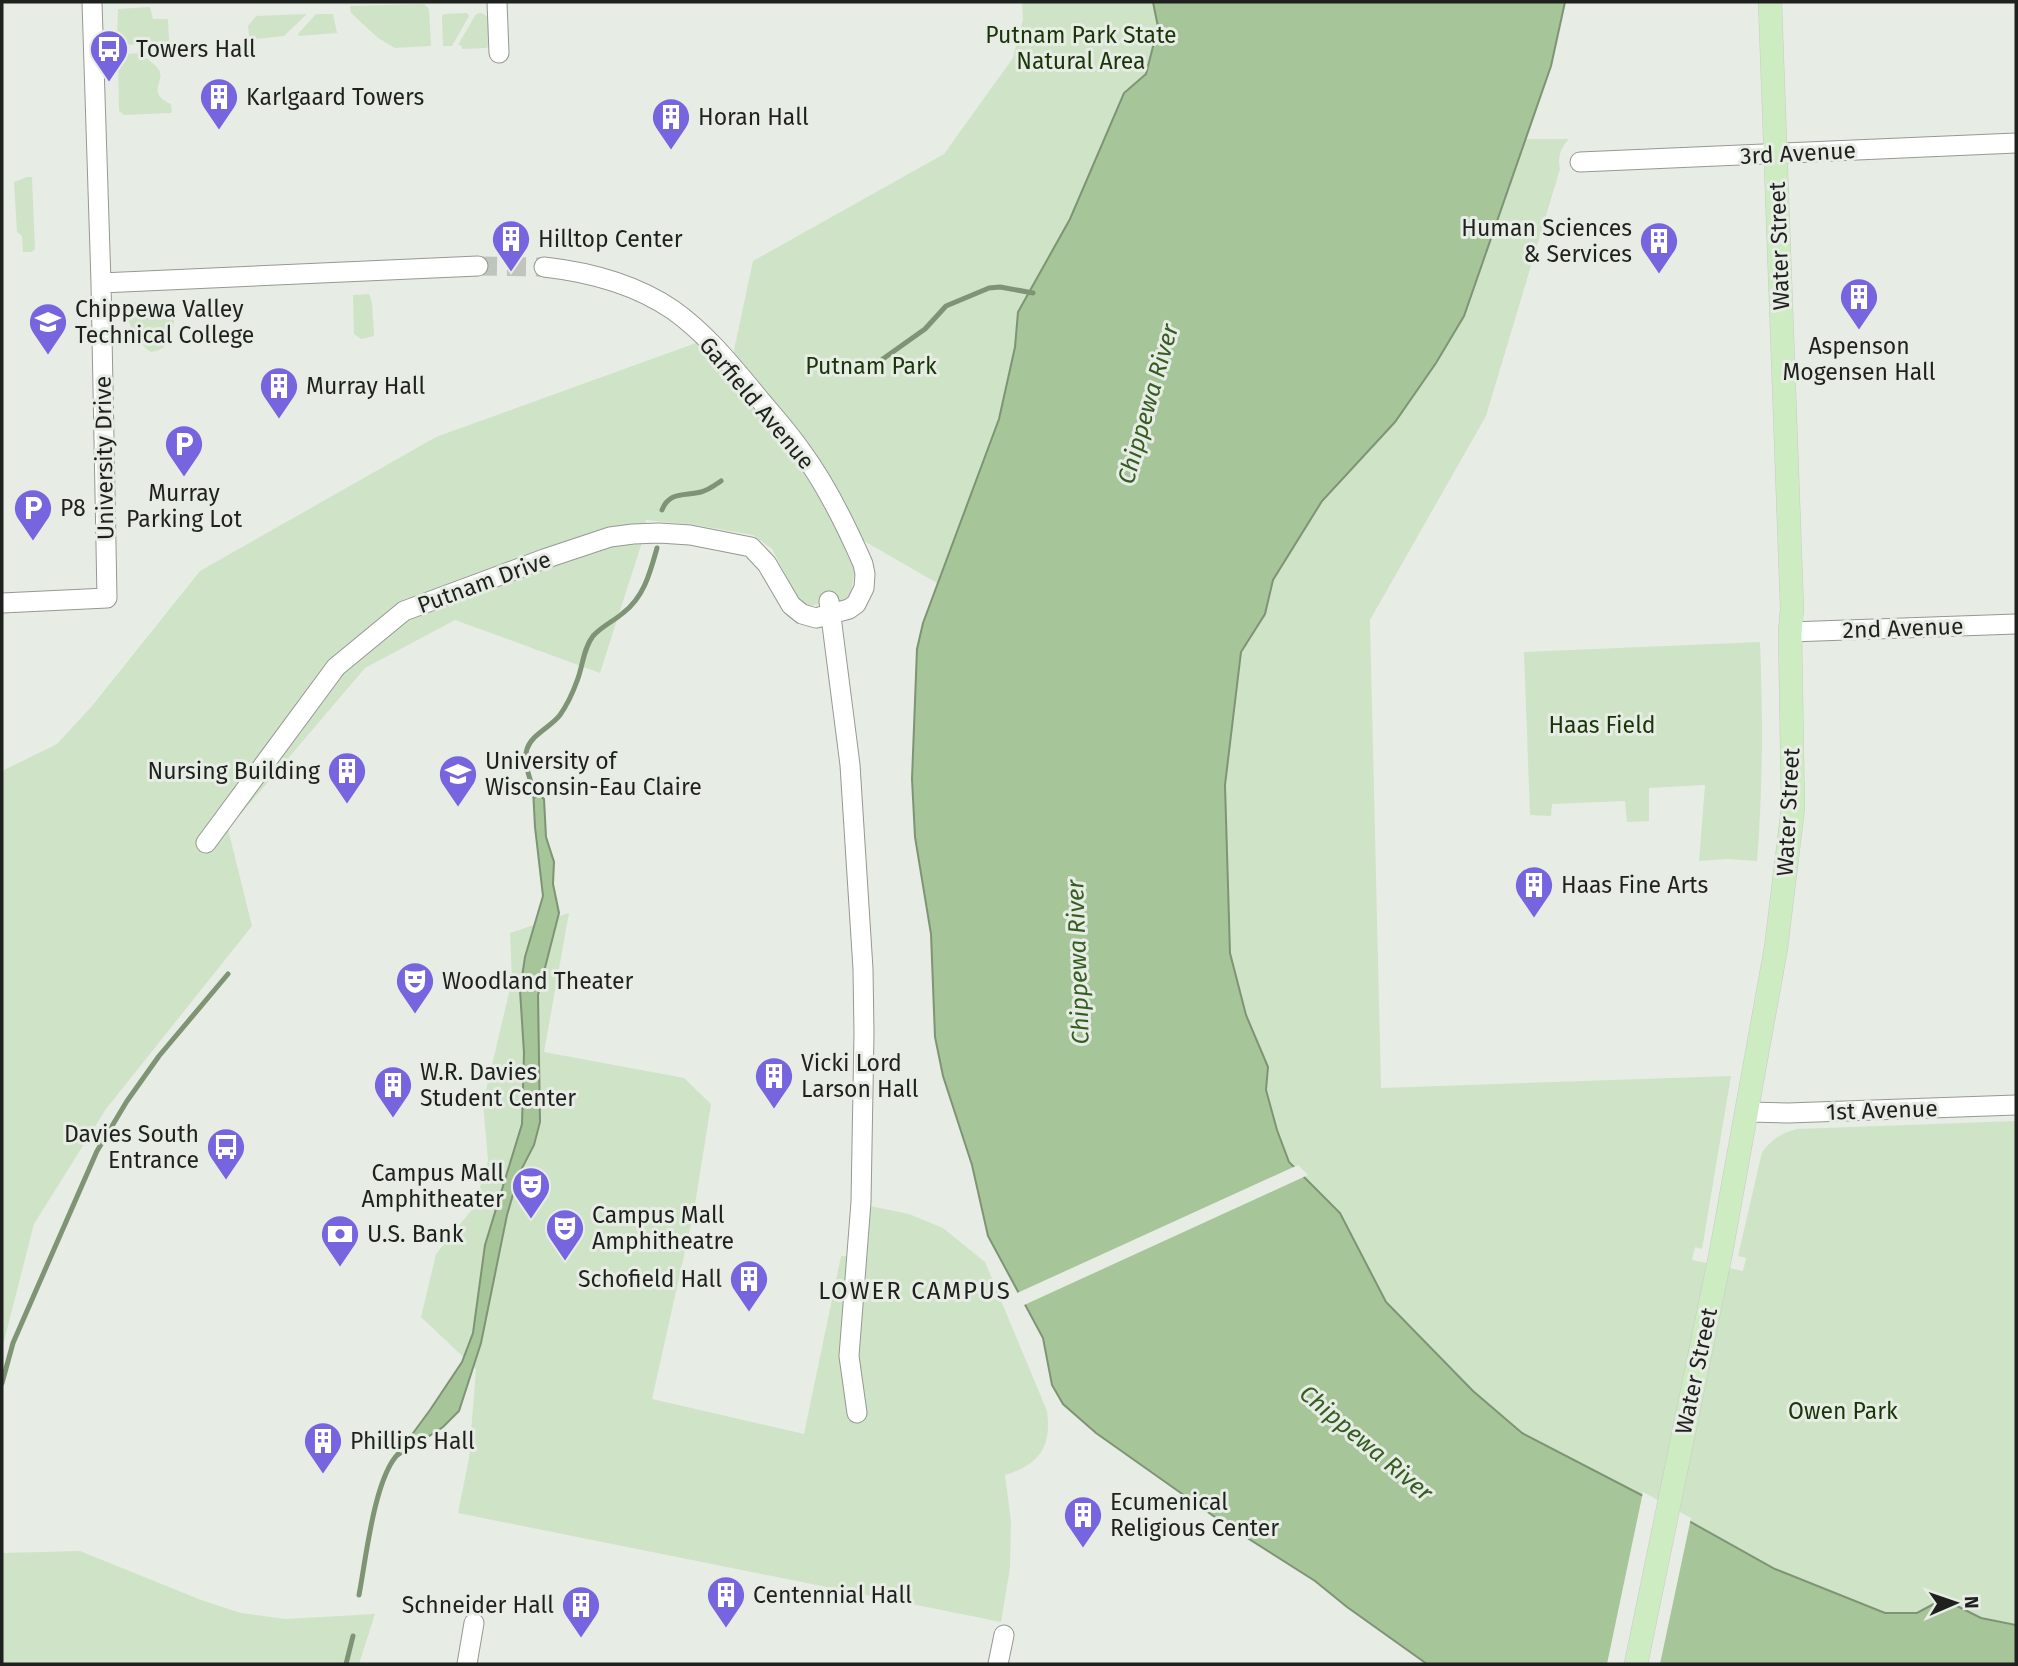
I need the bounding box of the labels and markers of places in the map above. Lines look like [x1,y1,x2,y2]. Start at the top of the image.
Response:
bus stop icon: Towers Hall [88,28,130,83]
place label: Towers Hall [136,35,256,63]
building icon: Karlgaard Towers [198,76,240,131]
place label: Karlgaard Towers [246,83,424,111]
building icon: Horan Hall [650,96,692,151]
place label: Horan Hall [698,103,809,131]
place label: Human Sciences & Services [1461,214,1632,268]
building icon: Hilltop Center [490,218,532,273]
building icon: Human Sciences & Services [1638,220,1680,275]
place label: Hilltop Center [538,225,683,253]
building icon: Aspenson Mogensen Hall [1838,276,1880,331]
place label: Chippewa Valley Technical College [75,295,254,349]
school or university icon: Chippewa Valley Technical College [27,301,69,356]
place label: Aspenson Mogensen Hall [1782,332,1936,386]
building icon: Murray Hall [258,365,300,420]
place label: Murray Hall [306,372,425,400]
parking icon: Murray Parking Lot [163,423,205,478]
place label: Murray Parking Lot [126,479,243,533]
parking icon: P8 [12,487,54,542]
place label: P8 [60,494,86,522]
place label: University of Wisconsin-Eau Claire [485,747,702,801]
building icon: Nursing Building [326,750,368,805]
school or university icon: University of Wisconsin-Eau Claire [437,753,479,808]
place label: Nursing Building [147,757,320,785]
building icon: Haas Fine Arts [1513,864,1555,919]
place label: Haas Fine Arts [1561,871,1708,899]
theatre icon: Woodland Theater [394,960,436,1015]
place label: Woodland Theater [442,967,634,995]
place label: Vicki Lord Larson Hall [801,1049,919,1103]
building icon: Vicki Lord Larson Hall [753,1055,795,1110]
place label: W.R. Davies Student Center [420,1058,576,1112]
building icon: W.R. Davies Student Center [372,1064,414,1119]
place label: Davies South Entrance [64,1120,199,1174]
bus stop icon: Davies South Entrance [205,1126,247,1181]
place label: Campus Mall Amphitheater [362,1159,504,1213]
theatre icon: Campus Mall Amphitheater [510,1165,552,1220]
place label: Campus Mall Amphitheatre [592,1201,734,1255]
theatre icon: Campus Mall Amphitheatre [544,1207,586,1262]
bank icon: U.S. Bank [319,1213,361,1268]
place label: U.S. Bank [367,1220,464,1248]
building icon: Schofield Hall [728,1258,770,1313]
place label: Schofield Hall [578,1265,722,1293]
building icon: Phillips Hall [302,1420,344,1475]
place label: Phillips Hall [350,1427,475,1455]
place label: Ecumenical Religious Center [1110,1488,1279,1542]
building icon: Ecumenical Religious Center [1062,1494,1104,1549]
building icon: Centennial Hall [705,1574,747,1629]
place label: Centennial Hall [753,1581,912,1609]
building icon: Schneider Hall [560,1584,602,1639]
place label: Schneider Hall [402,1591,554,1619]

